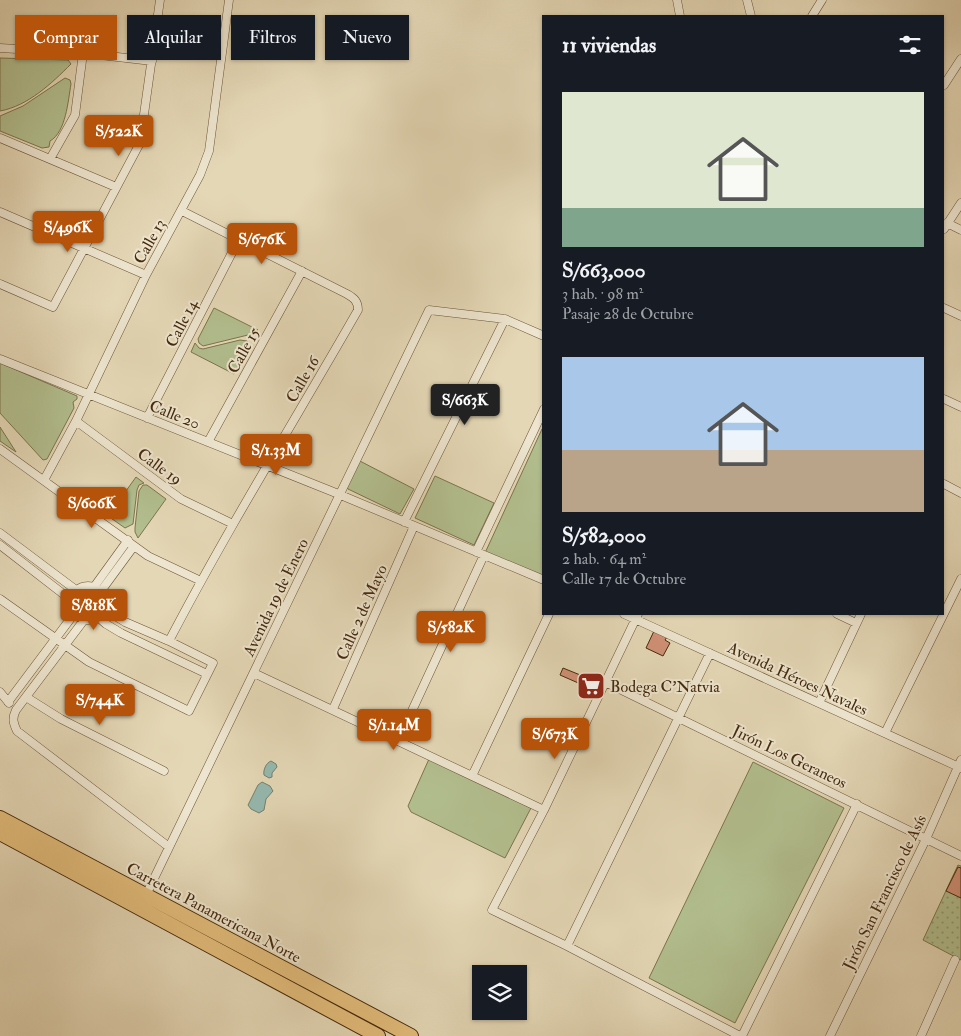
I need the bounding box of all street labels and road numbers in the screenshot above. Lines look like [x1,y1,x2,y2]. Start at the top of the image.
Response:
street label: Calle 13 [129,216,170,267]
street label: Calle 14 [161,295,203,351]
street label: Calle 15 [223,324,265,377]
street label: Calle 16 [282,352,325,406]
street label: Calle 20 [146,396,203,434]
street label: Calle 19 [133,444,186,490]
street label: Avenida 19 de Enero [238,535,313,661]
street label: Calle 2 de Mayo [332,561,392,663]
street label: Avenida Héroes Navales [724,637,871,720]
street label: Jirón Los Geraneos [728,720,850,794]
street label: Jirón San Francisco de Asís [838,812,932,975]
street label: Carretera Panamericana Norte [123,858,305,968]

